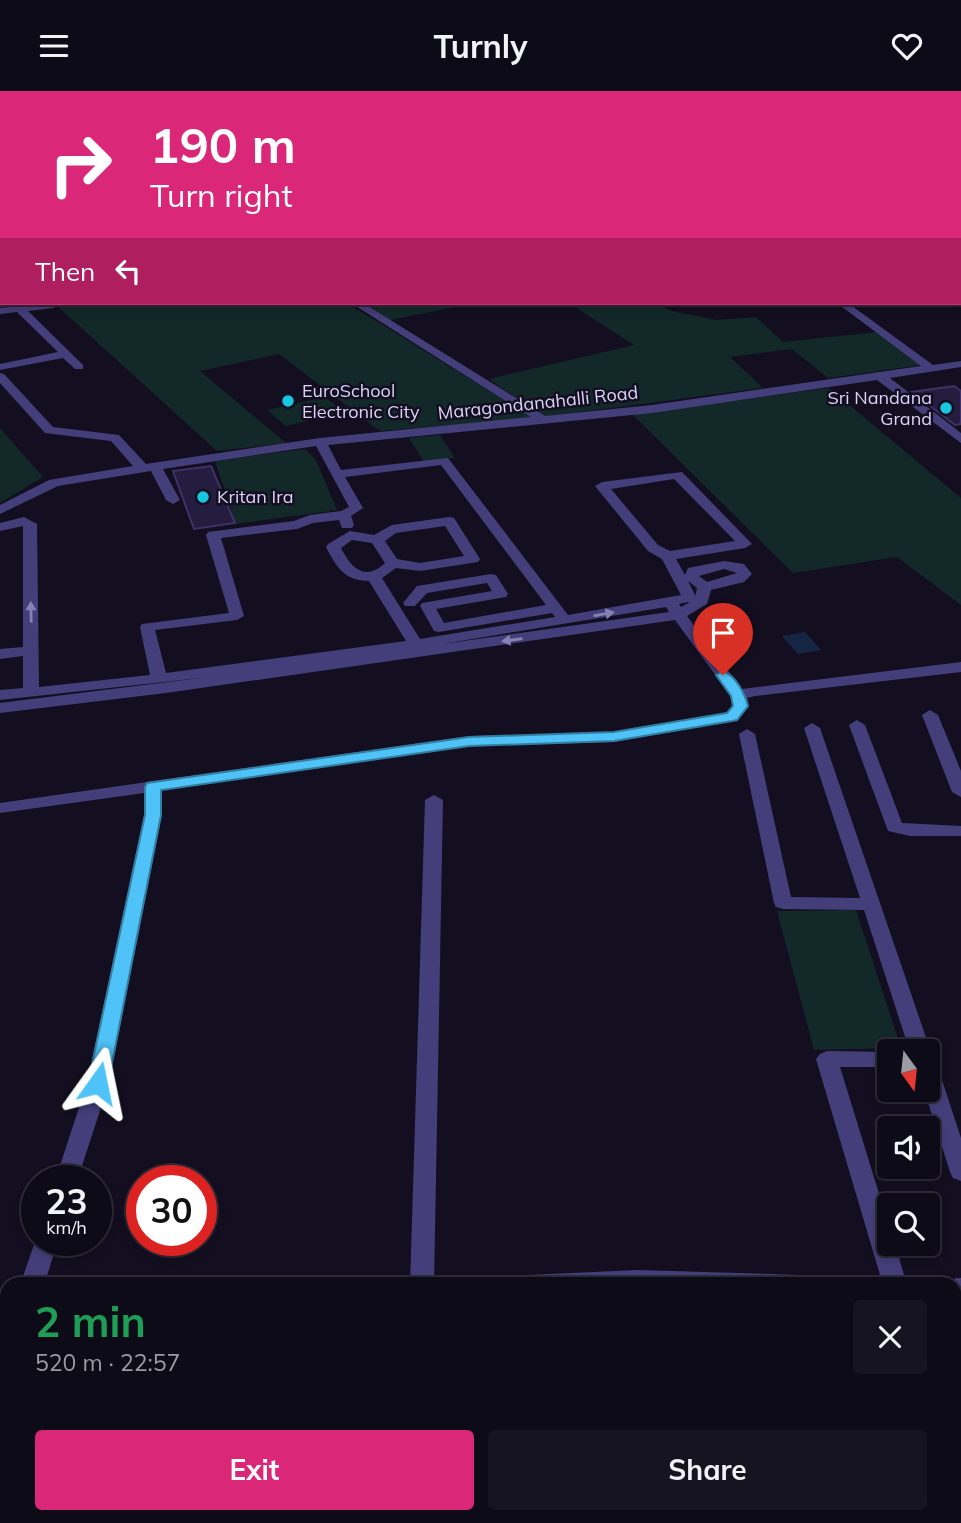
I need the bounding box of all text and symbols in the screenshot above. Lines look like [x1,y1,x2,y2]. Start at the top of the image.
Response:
text: Turnly [433,26,528,66]
icon: menu [35,27,73,65]
icon: heart [888,27,926,65]
text: 190 m [150,114,296,175]
icon: right [35,119,126,210]
text: Turn right [150,175,293,215]
icon: left [109,252,147,290]
text: Then [35,255,95,288]
place label: EuroSchool Electronic City [302,379,420,423]
street label: Maragondanahalli Road [437,381,639,424]
place label: Sri Nandana Grand [828,386,932,430]
marker: EuroSchool Electronic City [280,393,296,409]
marker: Sri Nandana Grand [938,400,954,416]
place label: Kritan Ira [217,485,293,508]
marker: Kritan Ira [195,489,211,505]
one-way arrow [25,601,37,623]
pin [693,603,753,675]
one-way arrow [593,608,615,619]
icon: arrive [704,614,742,652]
one-way arrow [501,635,523,646]
north arrow [877,1039,940,1103]
map controls [877,1039,940,1256]
position arrow [61,1046,135,1120]
button: sound [877,1116,940,1179]
speed limit sign: 30 [126,1165,217,1256]
text: 23 [45,1179,88,1223]
button: search [877,1193,940,1256]
text: km/h [46,1216,87,1239]
text: 2 min [35,1295,146,1348]
button: close [853,1300,927,1374]
text: 520 m · 22:57 [35,1348,180,1377]
button: Exit [35,1430,474,1510]
button: Share [488,1430,927,1510]

